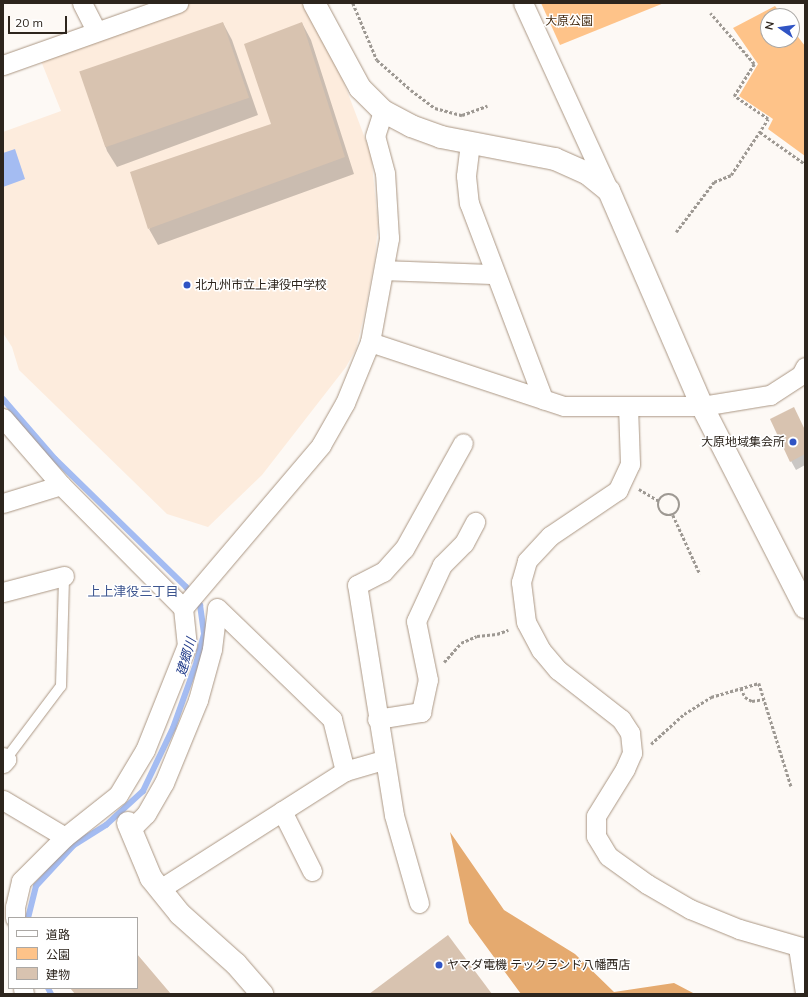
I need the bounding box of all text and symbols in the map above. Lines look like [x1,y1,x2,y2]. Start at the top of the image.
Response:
scale bar [10,8,69,34]
north arrow [760,8,800,48]
park label: 大原公園 [545,14,593,28]
text: 20 m [15,15,43,30]
text: N [762,20,777,31]
place label: 北九州市立上津役中学校 [195,278,327,292]
marker: 北九州市立上津役中学校 [182,280,192,290]
place label: 大原地域集会所 [701,435,785,449]
marker: 大原地域集会所 [788,437,798,447]
district label: 上上津役三丁目 [88,583,178,599]
water label: 建郷川 [173,636,199,678]
legend [8,917,138,989]
text: 道路 [46,927,70,942]
text: 公園 [46,947,70,962]
place label: ヤマダ電機 テックランド八幡西店 [447,958,630,972]
marker: ヤマダ電機 テックランド八幡西店 [434,960,444,970]
text: 建物 [46,967,70,982]

